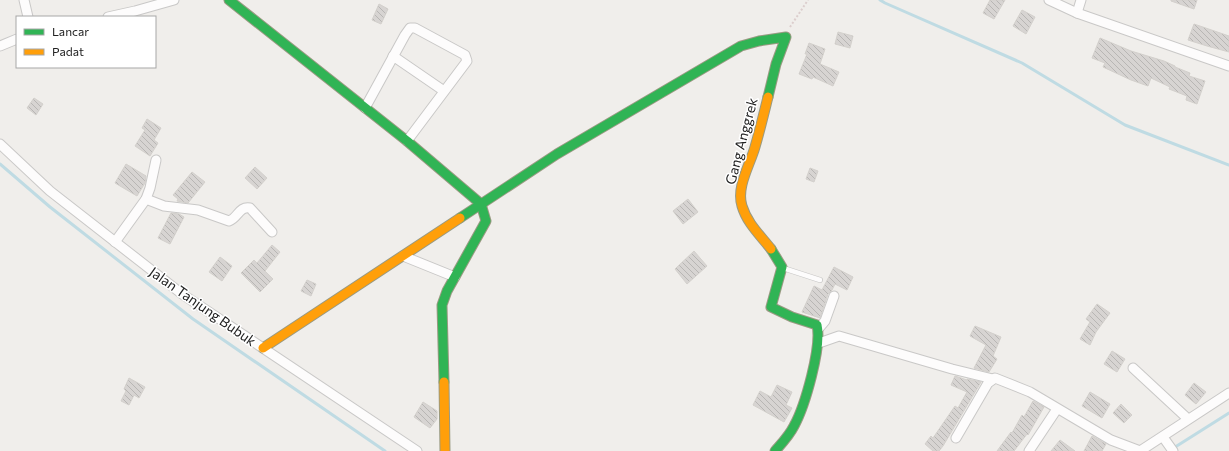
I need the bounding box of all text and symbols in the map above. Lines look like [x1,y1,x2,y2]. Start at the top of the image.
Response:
legend [16,16,156,68]
text: Lancar [52,24,89,38]
text: Padat [52,44,84,58]
street label: Gang Anggrek [721,95,761,186]
street label: Jalan Tanjung Bubuk [146,263,260,349]

